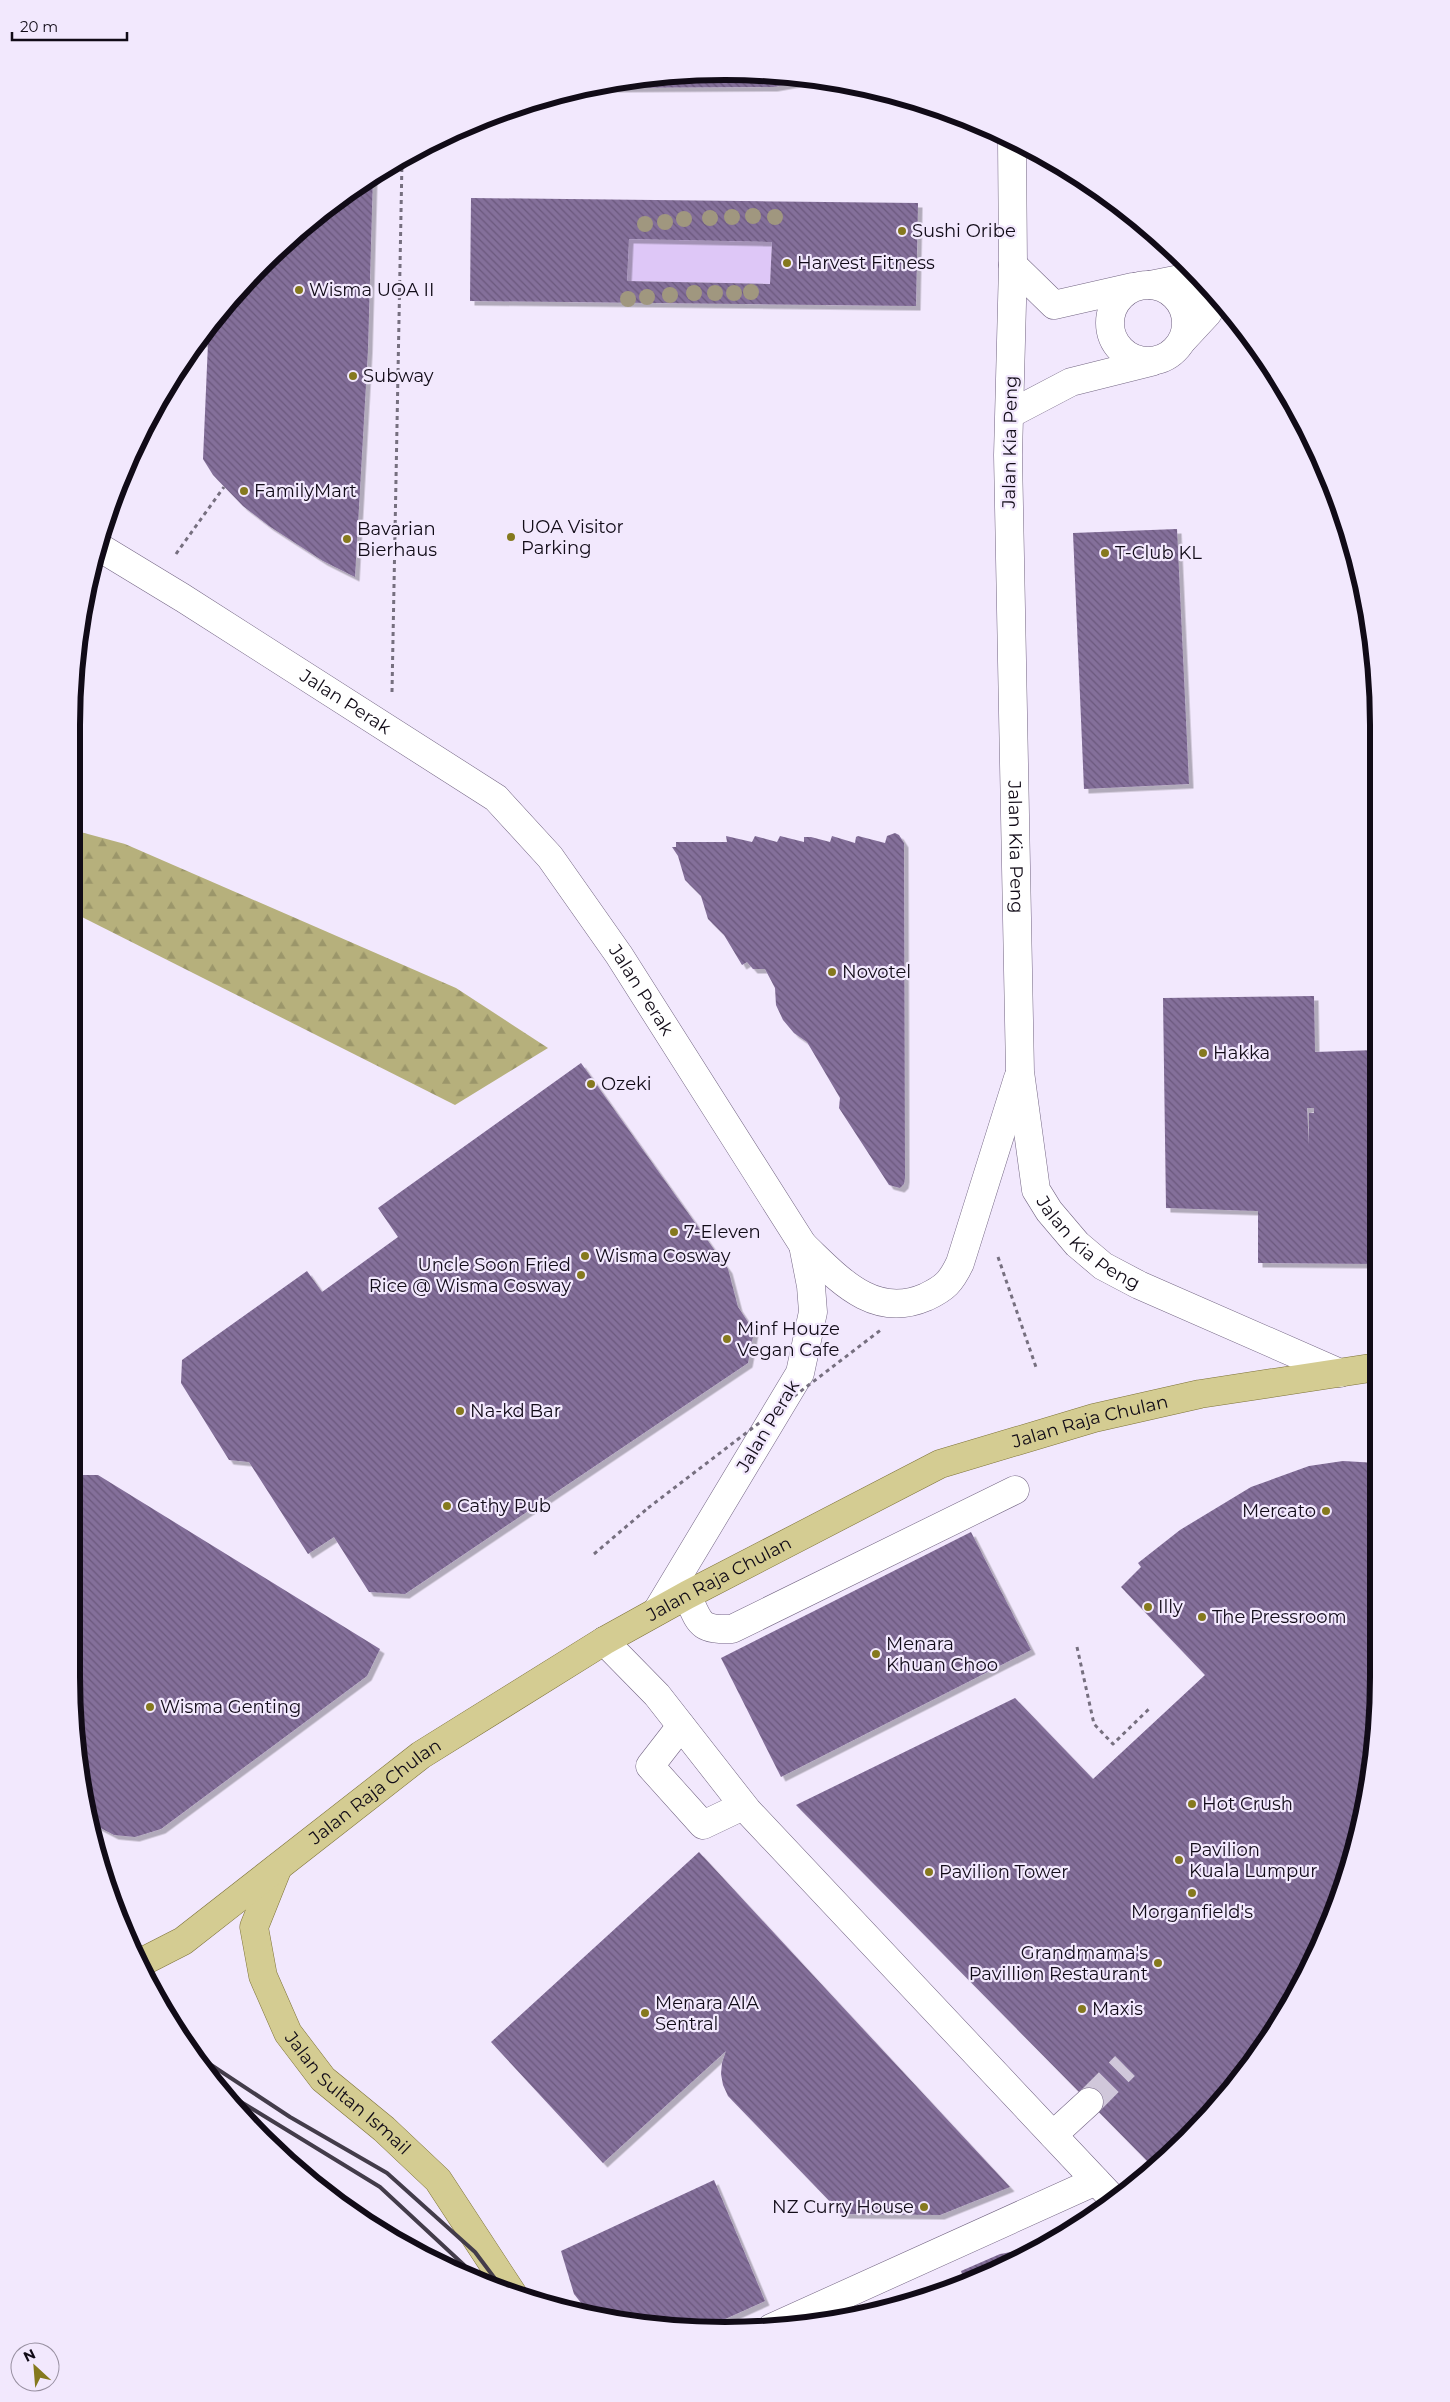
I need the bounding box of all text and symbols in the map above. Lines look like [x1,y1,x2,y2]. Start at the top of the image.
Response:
scale bar [12,10,128,42]
text: 20 m [20,17,58,36]
place label: Sushi Oribe [912,220,1016,242]
marker: Sushi Oribe [896,225,908,237]
place label: Harvest Fitness [797,252,935,274]
marker: Harvest Fitness [781,257,793,269]
place label: Wisma UOA II [309,279,434,301]
marker: Wisma UOA II [293,284,305,296]
place label: Subway [363,365,434,387]
marker: Subway [347,370,359,382]
street label: Jalan Kia Peng [998,375,1022,510]
place label: FamilyMart [254,480,357,502]
marker: FamilyMart [238,485,250,497]
place label: UOA Visitor Parking [521,516,624,559]
place label: Bavarian Bierhaus [357,518,437,561]
marker: UOA Visitor Parking [505,531,517,543]
marker: Bavarian Bierhaus [341,533,353,545]
place label: T-Club KL [1115,542,1202,564]
marker: T-Club KL [1099,547,1111,559]
street label: Jalan Perak [295,664,395,739]
street label: Jalan Kia Peng [1003,779,1028,914]
street label: Jalan Perak [604,939,678,1040]
place label: Novotel [842,961,911,983]
marker: Novotel [826,966,838,978]
place label: Hakka [1213,1042,1270,1064]
marker: Hakka [1197,1047,1209,1059]
place label: Ozeki [601,1073,652,1095]
marker: Ozeki [585,1078,597,1090]
street label: Jalan Kia Peng [1031,1191,1144,1295]
place label: 7-Eleven [684,1221,761,1243]
marker: 7-Eleven [668,1226,680,1238]
place label: Wisma Cosway [595,1245,731,1267]
marker: Wisma Cosway [579,1250,591,1262]
place label: Uncle Soon Fried Rice @ Wisma Cosway [369,1254,571,1297]
marker: Uncle Soon Fried Rice @ Wisma Cosway [575,1269,587,1281]
place label: Minf Houze Vegan Cafe [737,1318,840,1361]
marker: Minf Houze Vegan Cafe [721,1333,733,1345]
street label: Jalan Perak [731,1376,804,1477]
street label: Jalan Raja Chulan [1008,1391,1170,1453]
place label: Na-kd Bar [470,1400,561,1422]
marker: Na-kd Bar [454,1405,466,1417]
place label: Cathy Pub [457,1495,551,1517]
marker: Cathy Pub [441,1500,453,1512]
place label: Mercato [1242,1500,1316,1522]
marker: Mercato [1320,1505,1332,1517]
street label: Jalan Raja Chulan [642,1532,795,1627]
place label: Illy [1158,1596,1183,1618]
marker: Illy [1142,1601,1154,1613]
place label: The Pressroom [1212,1606,1347,1628]
marker: The Pressroom [1196,1611,1208,1623]
place label: Menara Khuan Choo [886,1633,998,1676]
marker: Menara Khuan Choo [870,1648,882,1660]
place label: Wisma Genting [160,1696,301,1718]
marker: Wisma Genting [144,1701,156,1713]
street label: Jalan Raja Chulan [304,1734,445,1850]
place label: Hot Crush [1202,1793,1293,1815]
marker: Hot Crush [1186,1798,1198,1810]
place label: Pavilion Kuala Lumpur [1189,1839,1318,1882]
marker: Pavilion Kuala Lumpur [1173,1854,1185,1866]
place label: Pavilion Tower [939,1861,1069,1883]
marker: Pavilion Tower [923,1866,935,1878]
marker: Morganfield's [1186,1887,1198,1899]
place label: Morganfield's [1131,1901,1253,1923]
place label: Grandmama's Pavillion Restaurant [969,1942,1148,1985]
marker: Grandmama's Pavillion Restaurant [1152,1957,1164,1969]
place label: Menara AIA Sentral [655,1992,759,2035]
place label: Maxis [1092,1998,1143,2020]
marker: Maxis [1076,2003,1088,2015]
marker: Menara AIA Sentral [639,2007,651,2019]
street label: Jalan Sultan Ismail [279,2027,415,2159]
place label: NZ Curry House [772,2196,914,2218]
marker: NZ Curry House [918,2201,930,2213]
north arrow [10,2342,60,2392]
text: N [20,2345,38,2366]

